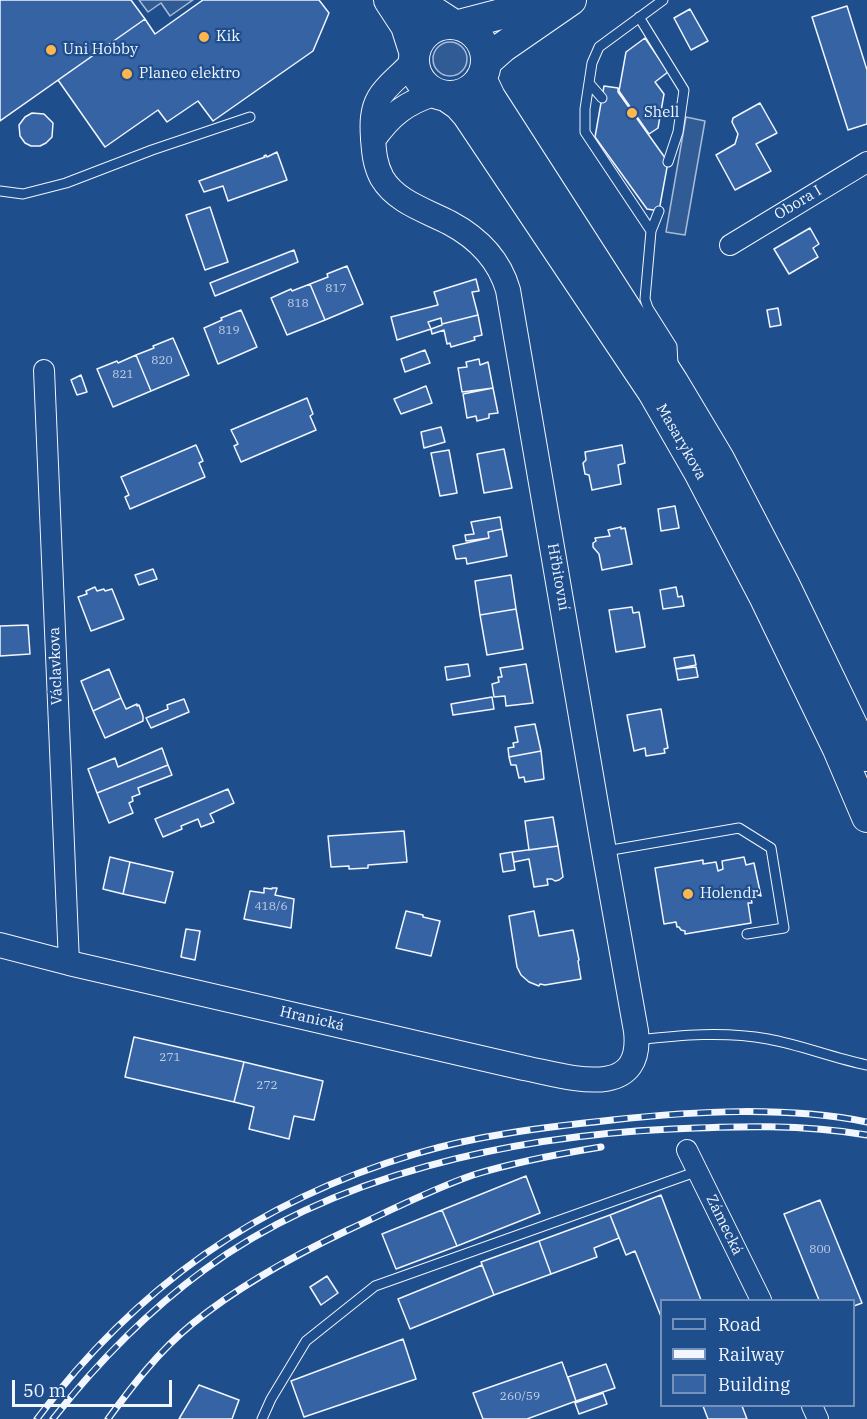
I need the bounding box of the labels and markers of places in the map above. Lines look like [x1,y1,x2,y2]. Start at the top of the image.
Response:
place label: Kik [216,28,240,46]
marker: Kik [197,30,211,44]
place label: Uni Hobby [63,41,138,59]
marker: Uni Hobby [44,43,58,57]
place label: Planeo elektro [139,65,240,83]
marker: Planeo elektro [120,67,134,81]
place label: Shell [644,104,679,122]
marker: Shell [625,106,639,120]
place label: Holendr [700,885,758,903]
marker: Holendr [681,887,695,901]

